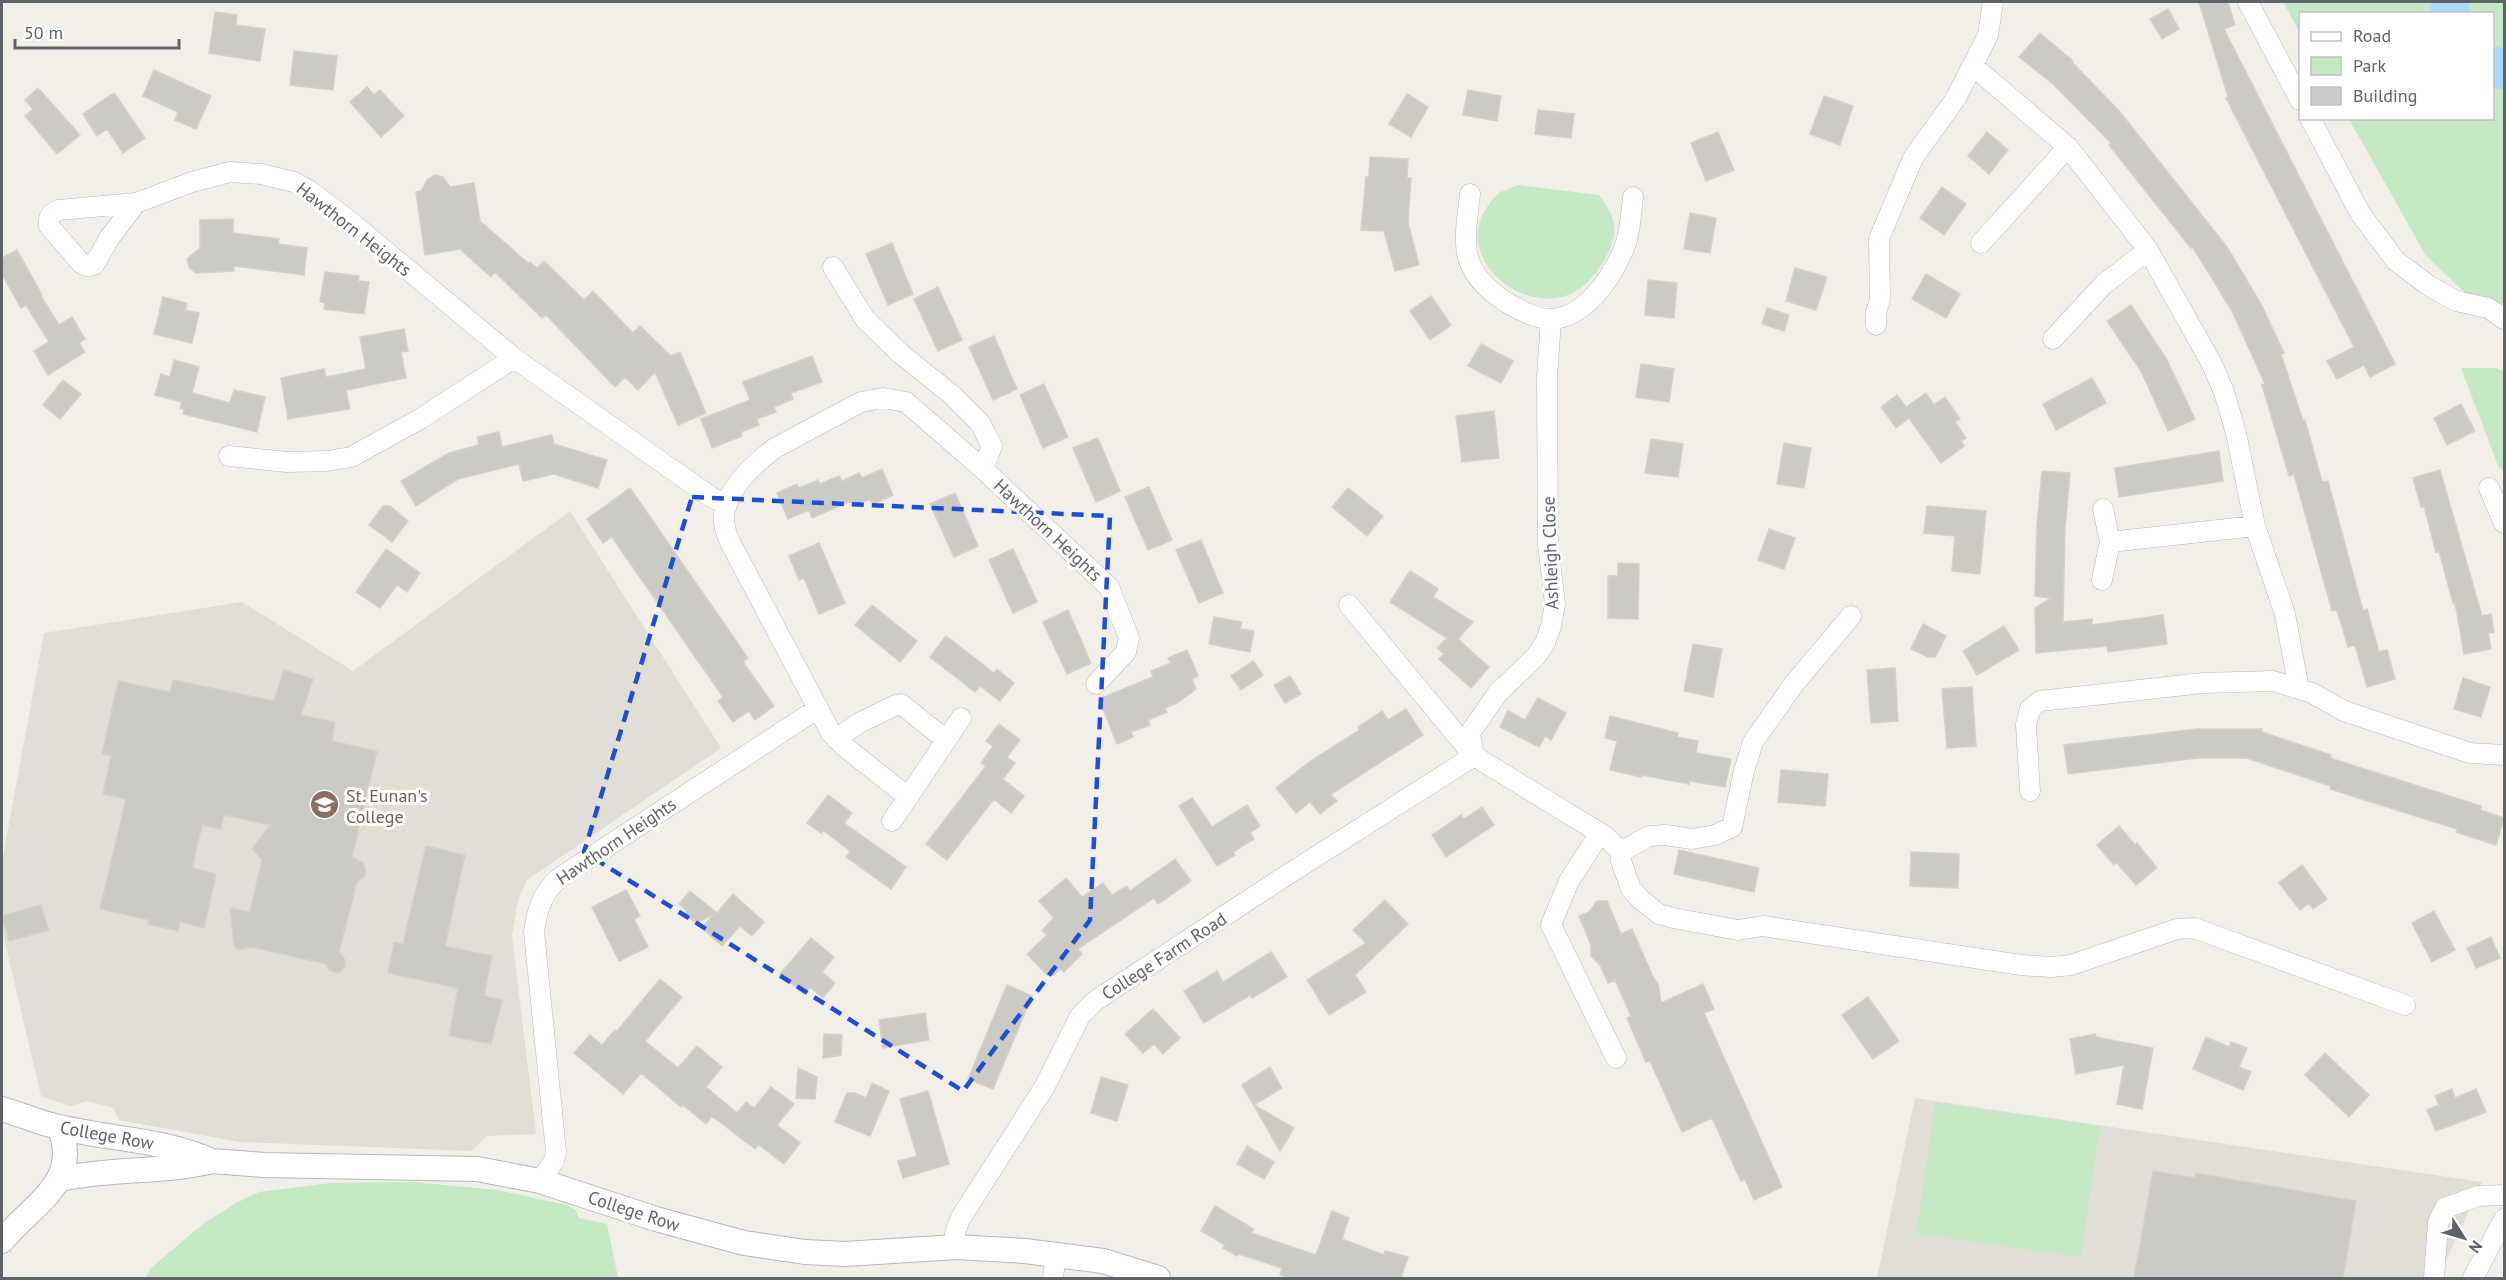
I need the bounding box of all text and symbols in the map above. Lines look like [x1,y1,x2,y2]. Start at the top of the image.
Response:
scale bar [15,12,178,50]
legend [2299,12,2494,120]
text: 50 m [24,21,63,44]
text: Road [2353,24,2391,47]
text: Park [2353,54,2386,77]
text: Building [2353,84,2417,107]
street label: Hawthorn Heights [292,177,416,281]
street label: Hawthorn Heights [989,474,1107,586]
street label: Ashleigh Close [1537,496,1563,610]
place label: St. Eunan's College [346,784,428,828]
school or university icon: St. Eunan's College [309,789,341,821]
street label: Hawthorn Heights [552,792,680,890]
street label: College Farm Road [1097,907,1231,1005]
street label: College Row [58,1115,156,1155]
street label: College Row [585,1185,683,1237]
north arrow [2434,1208,2494,1268]
text: N [2465,1237,2487,1257]

